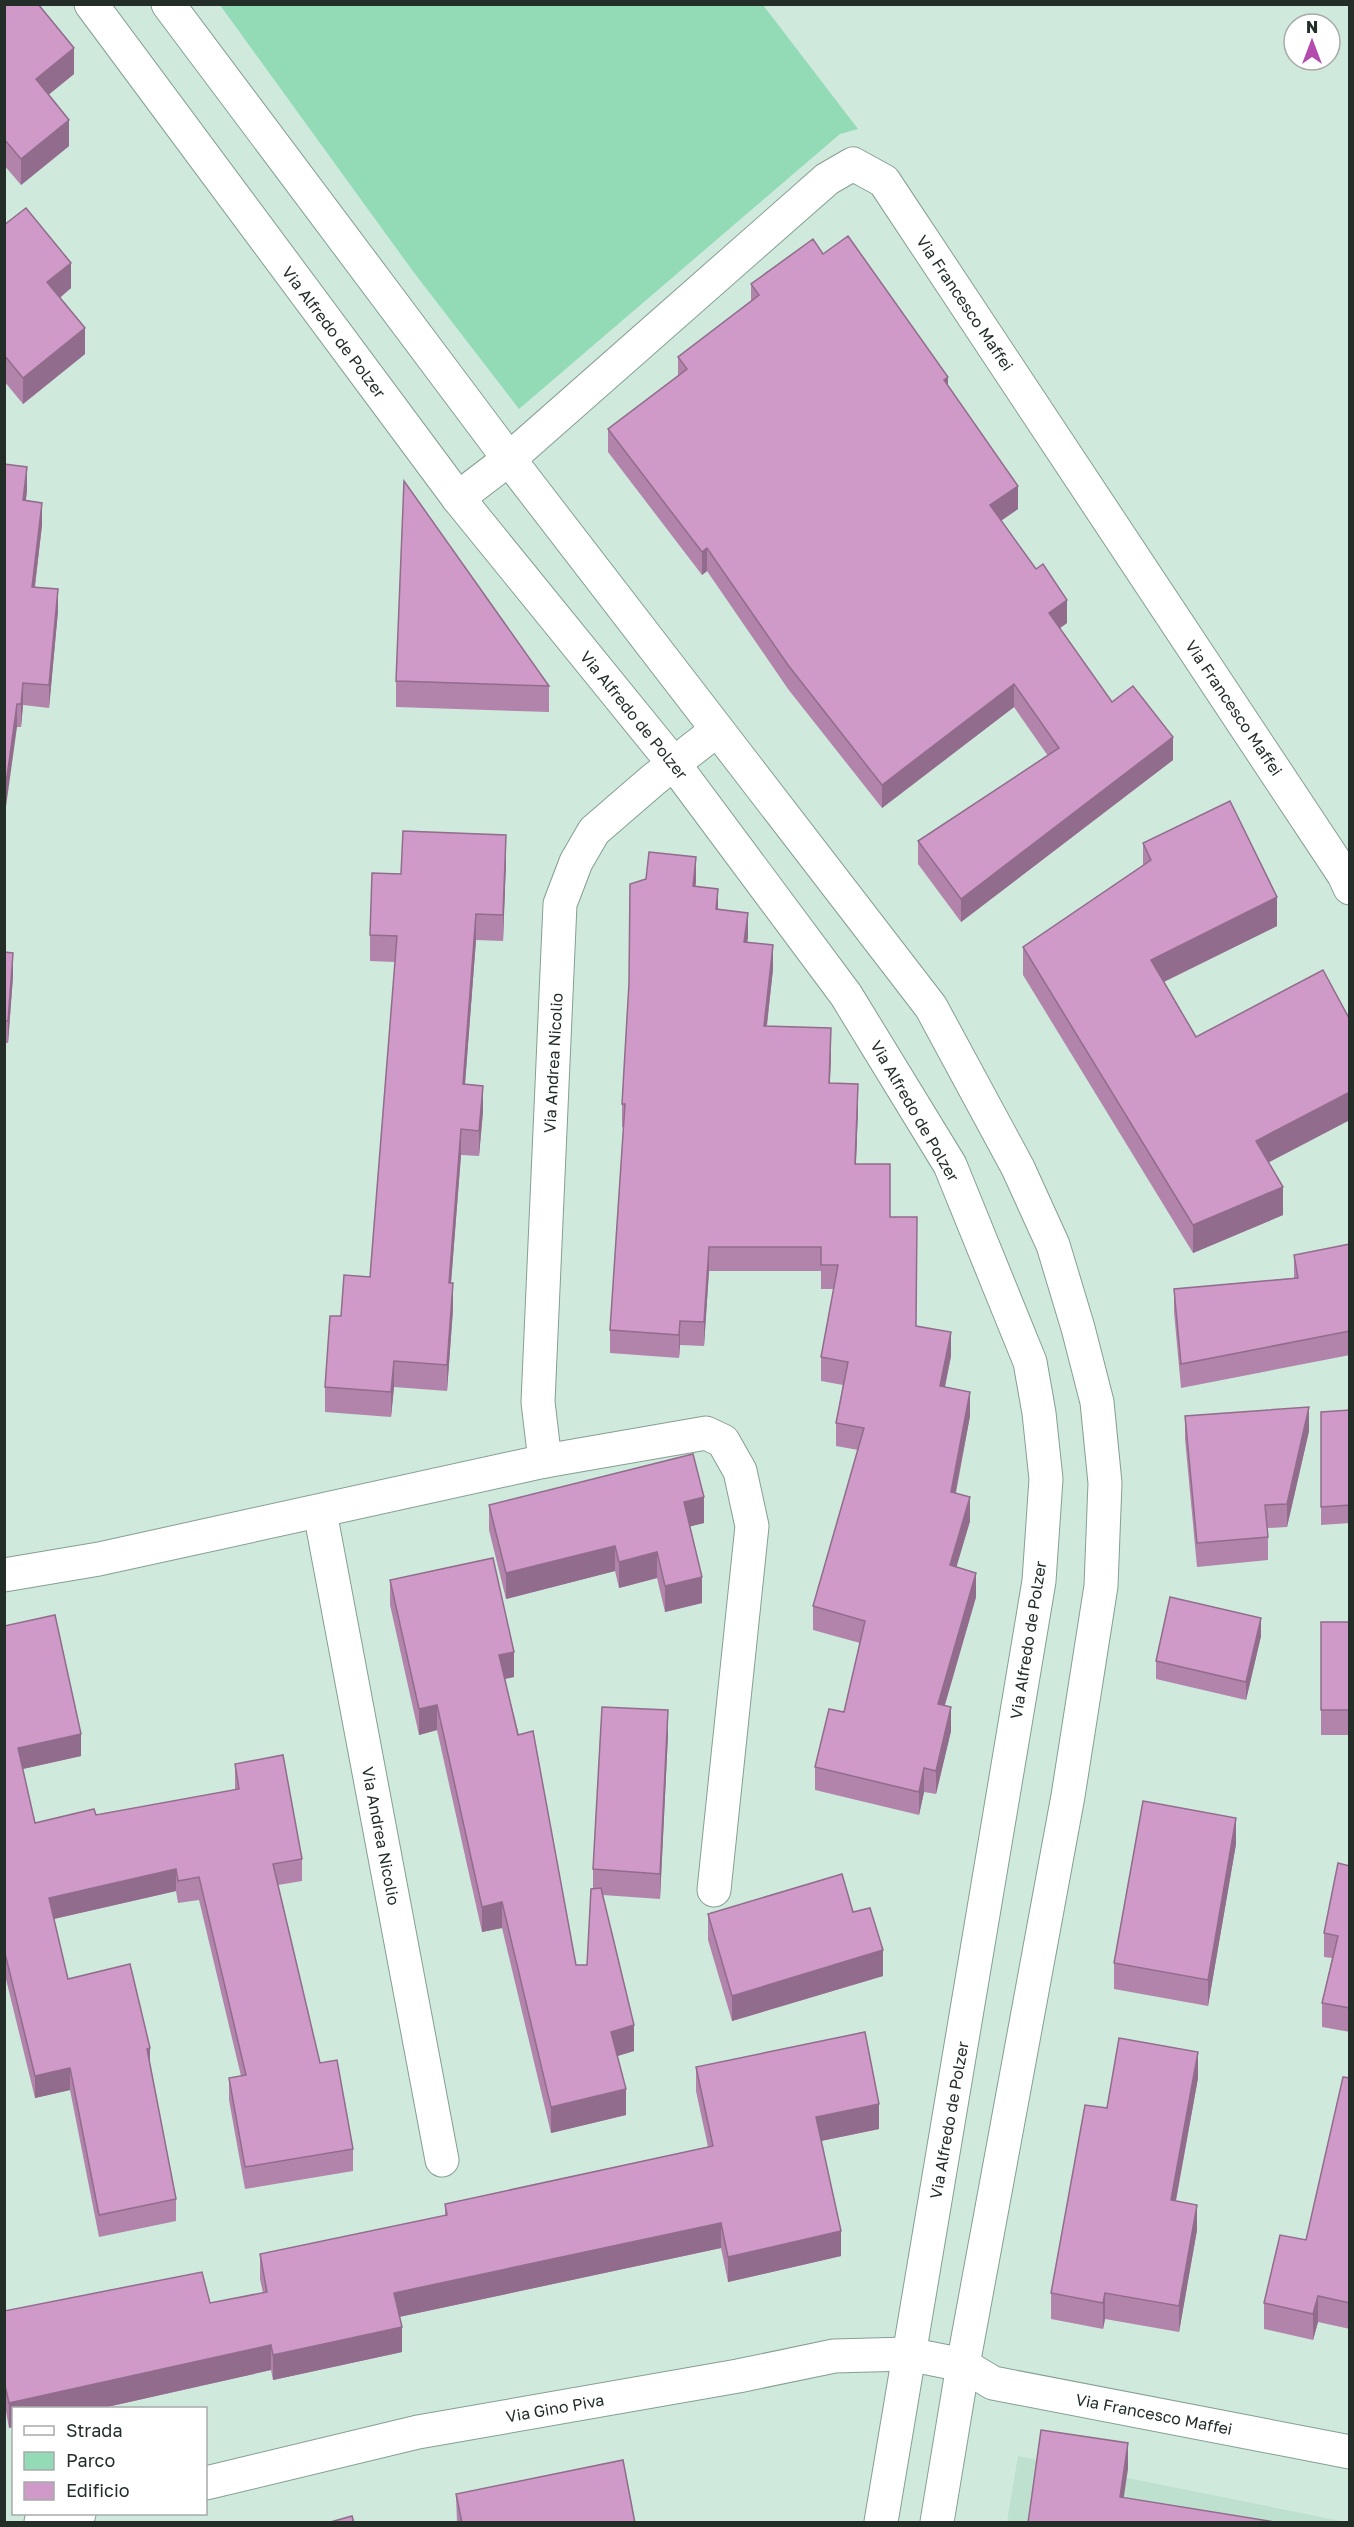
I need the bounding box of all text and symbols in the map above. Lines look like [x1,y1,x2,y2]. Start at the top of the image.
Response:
north arrow [1282,12,1342,72]
text: N [1306,17,1318,37]
street label: Via Francesco Maffei [912,231,1018,375]
street label: Via Alfredo de Polzer [278,262,390,402]
street label: Via Francesco Maffei [1181,636,1287,780]
street label: Via Alfredo de Polzer [576,647,692,783]
street label: Via Andrea Nicolio [539,992,567,1134]
street label: Via Alfredo de Polzer [866,1037,964,1185]
street label: Via Alfredo de Polzer [1006,1559,1050,1721]
street label: Via Andrea Nicolio [358,1765,404,1907]
street label: Via Alfredo de Polzer [925,2040,973,2200]
street label: Via Francesco Maffei [1074,2389,1234,2439]
street label: Via Gino Piva [504,2390,606,2426]
legend [12,2407,207,2515]
text: Strada [66,2419,123,2441]
text: Parco [66,2449,115,2471]
text: Edificio [66,2479,130,2501]

